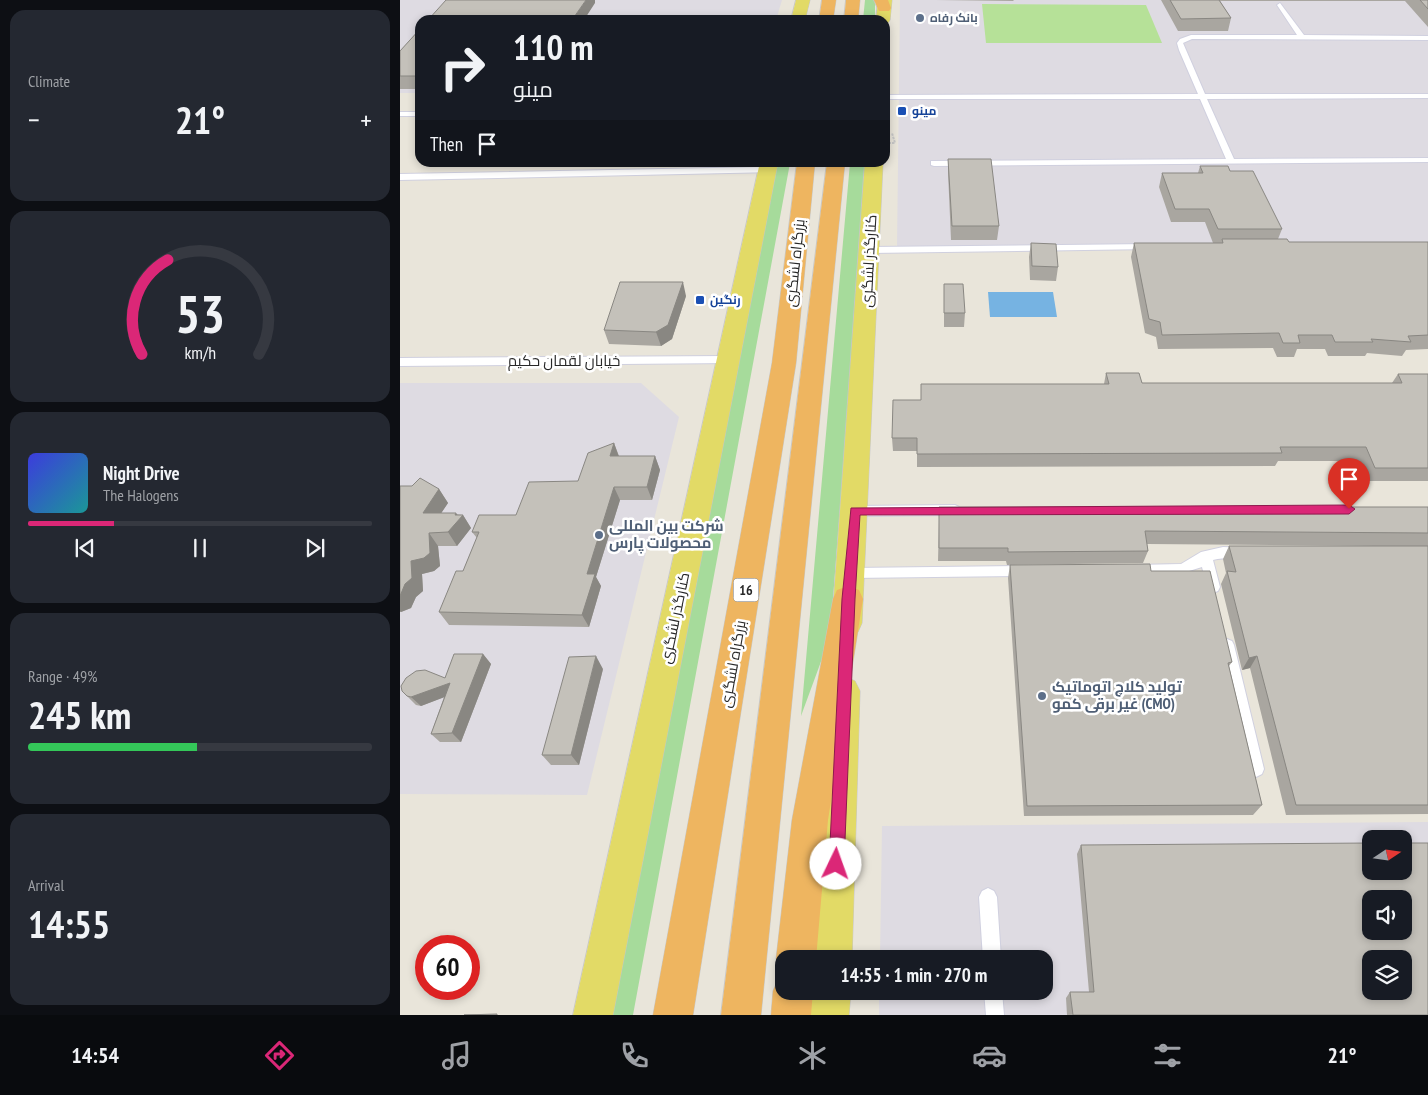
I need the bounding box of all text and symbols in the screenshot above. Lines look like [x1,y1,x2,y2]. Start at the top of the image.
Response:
place label: بانک رفاه [930,10,978,26]
marker: بانک رفاه [914,12,926,24]
text: 110 m [513,24,594,70]
icon: right [430,35,495,100]
text: Climate [28,71,70,91]
text: مینو [513,75,553,103]
text: 21° [175,95,225,144]
text: − [28,101,40,138]
text: + [360,101,372,138]
place label: مینو [912,103,937,119]
marker: مینو [896,105,908,117]
icon: arrive [473,130,501,158]
text: Then [430,132,463,156]
street label: کنارگذر لشگری [857,214,881,308]
street label: بزرگراه لشگری [780,218,810,308]
text: 53 [175,280,225,347]
place label: رنگین [710,292,741,308]
marker: رنگین [694,294,706,306]
text: km/h [184,341,216,364]
street label: خیابان لقمان حکیم [508,351,620,371]
pin [1328,458,1370,509]
text: Night Drive [103,461,180,485]
icon: arrive [1335,465,1363,493]
text: The Halogens [103,485,179,505]
place label: شرکت بین المللی محصولات پارس [609,516,724,554]
marker: شرکت بین المللی محصولات پارس [593,529,605,541]
icon: previous [71,534,99,562]
icon: pause [186,534,214,562]
icon: next [301,534,329,562]
street label: کنارگذر لشگری [656,570,694,666]
road number: 16 [734,578,758,602]
street label: بزرگراه لشگری [715,619,751,709]
text: Range · 49% [28,666,97,686]
place label: تولید کلاچ اتوماتیک غیر برقی کمو (CMO) [1052,677,1182,713]
text: 245 km [28,690,131,739]
marker: تولید کلاچ اتوماتیک غیر برقی کمو (CMO) [1036,690,1048,702]
north arrow [1362,830,1412,880]
map controls [1362,830,1412,1000]
position arrow [809,837,861,889]
text: Arrival [28,875,64,895]
button: sound [1362,890,1412,940]
text: 14:55 [28,899,110,948]
speed limit sign: 60 [415,935,480,1000]
button: layers [1362,950,1412,1000]
text: 14:55 · 1 min · 270 m [841,963,987,987]
icon: directions [262,1038,297,1073]
icon: music [439,1038,474,1073]
icon: phone [617,1038,652,1073]
icon: climate [795,1038,830,1073]
icon: car [972,1038,1007,1073]
icon: filters [1150,1038,1185,1073]
text: 14:54 [71,1041,119,1069]
text: 21° [1328,1041,1357,1069]

